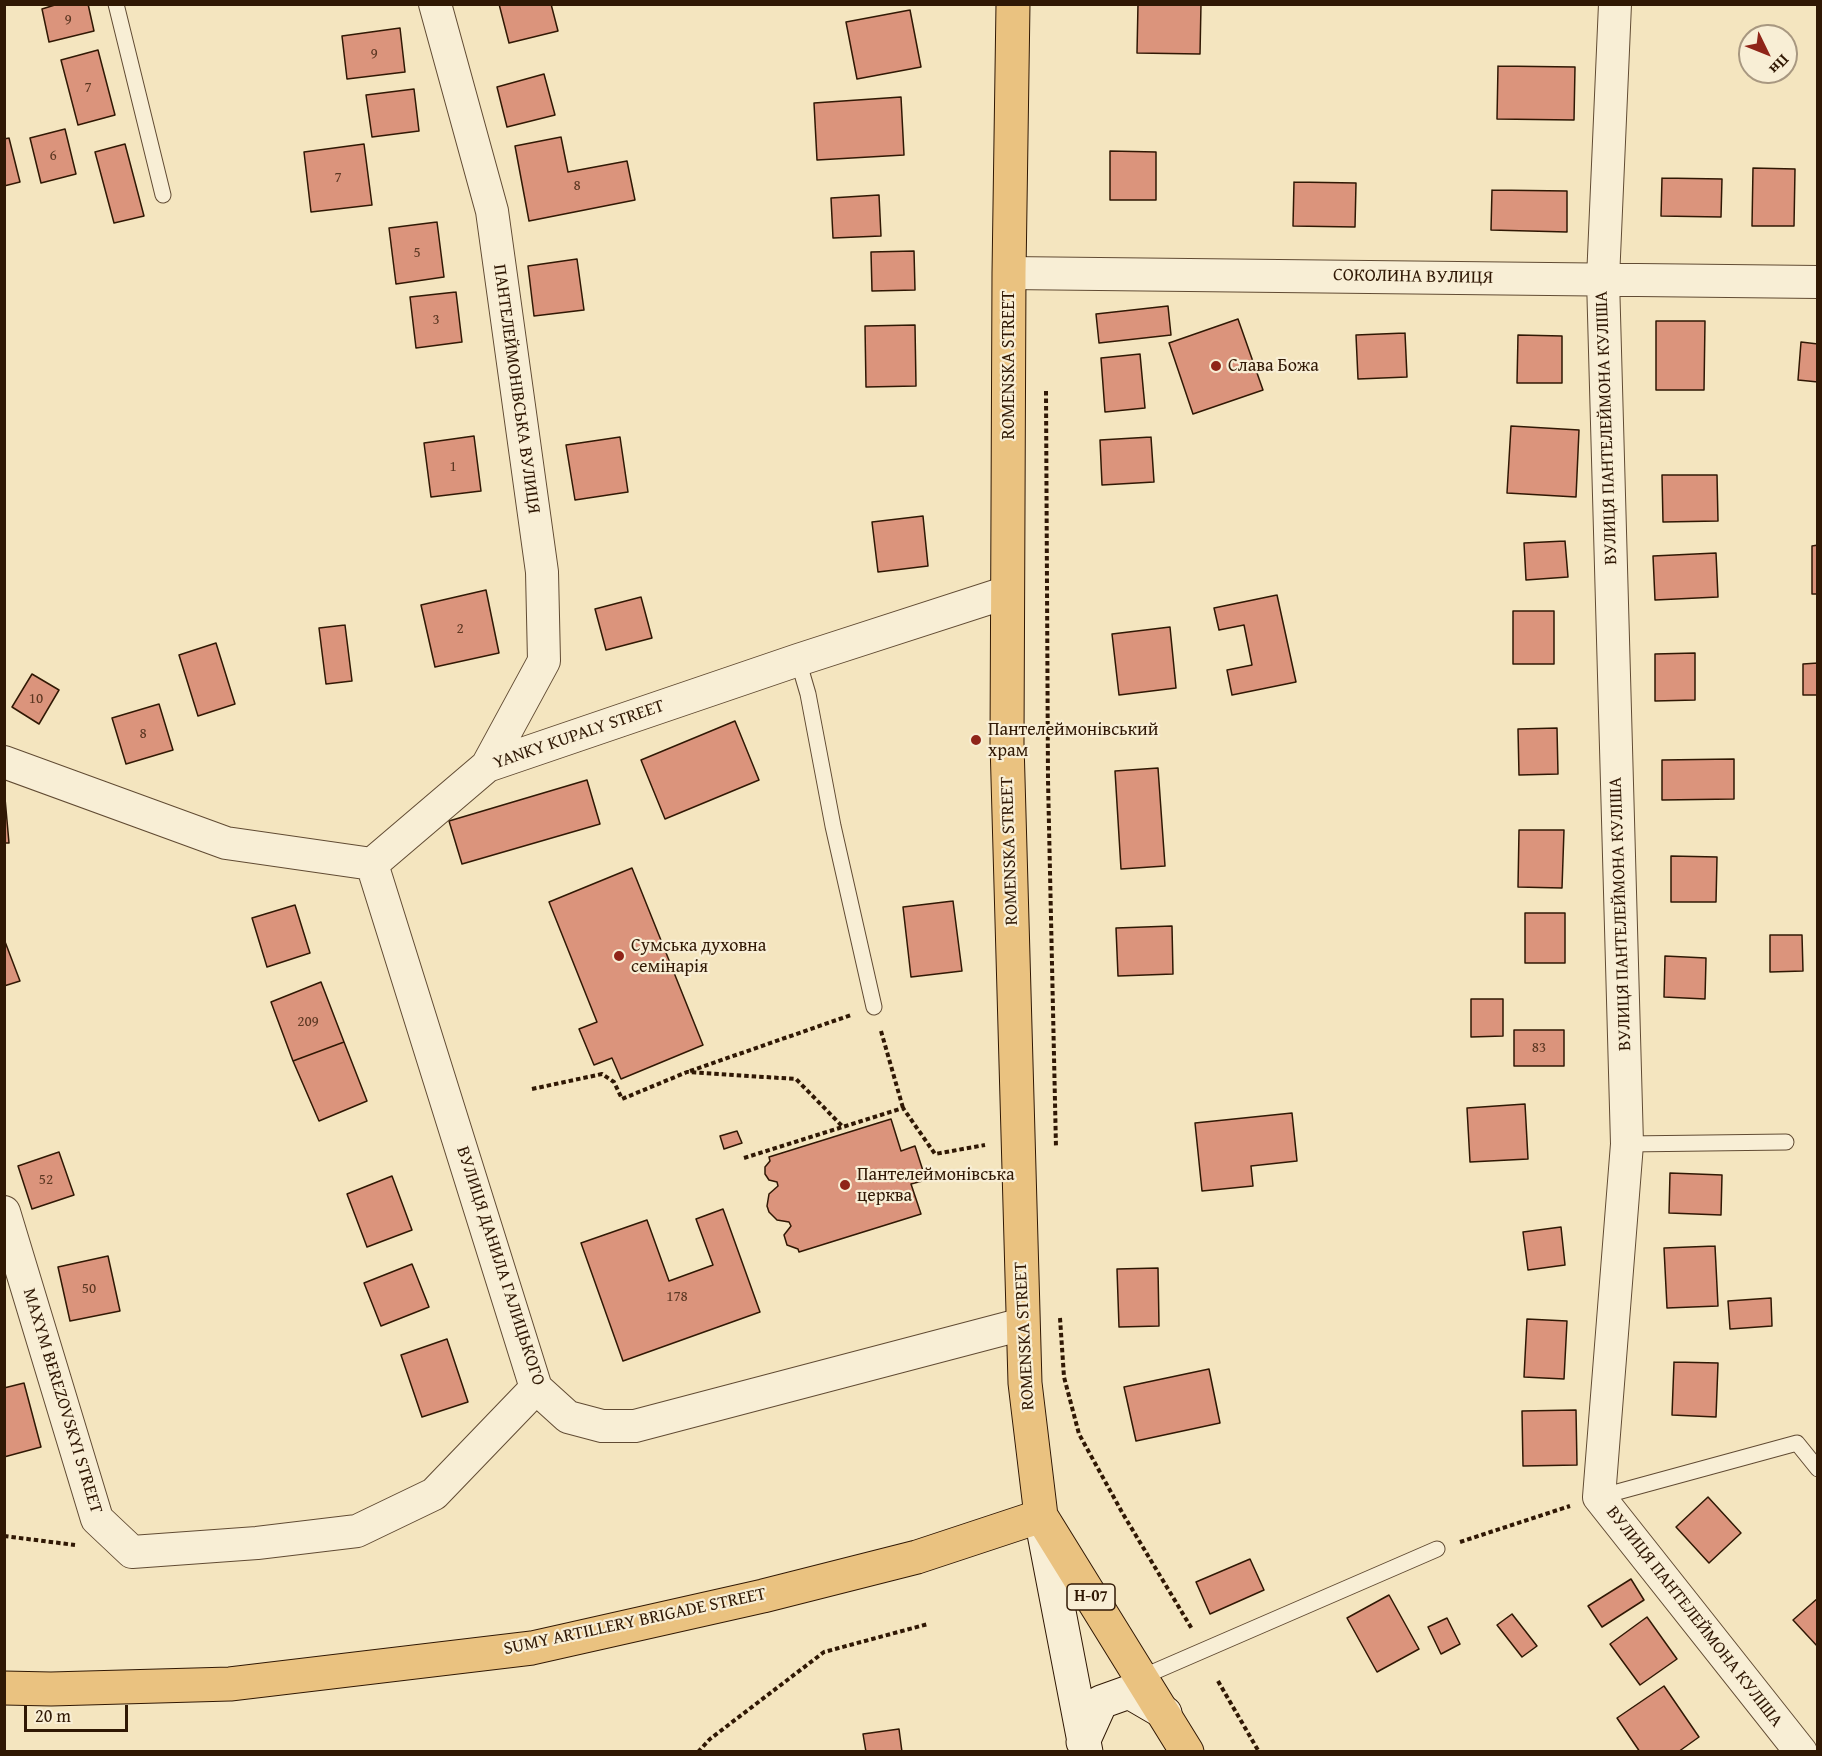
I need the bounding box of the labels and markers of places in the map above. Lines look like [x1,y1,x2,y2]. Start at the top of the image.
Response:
place label: Слава Божа [1228,355,1319,377]
marker: Слава Божа [1209,359,1223,373]
place label: Пантелеймонівський храм [988,719,1158,762]
marker: Пантелеймонівський храм [969,733,983,747]
place label: Сумська духовна семінарія [631,935,766,978]
marker: Сумська духовна семінарія [612,949,626,963]
place label: Пантелеймонівська церква [857,1164,1015,1206]
marker: Пантелеймонівська церква [838,1178,852,1192]

